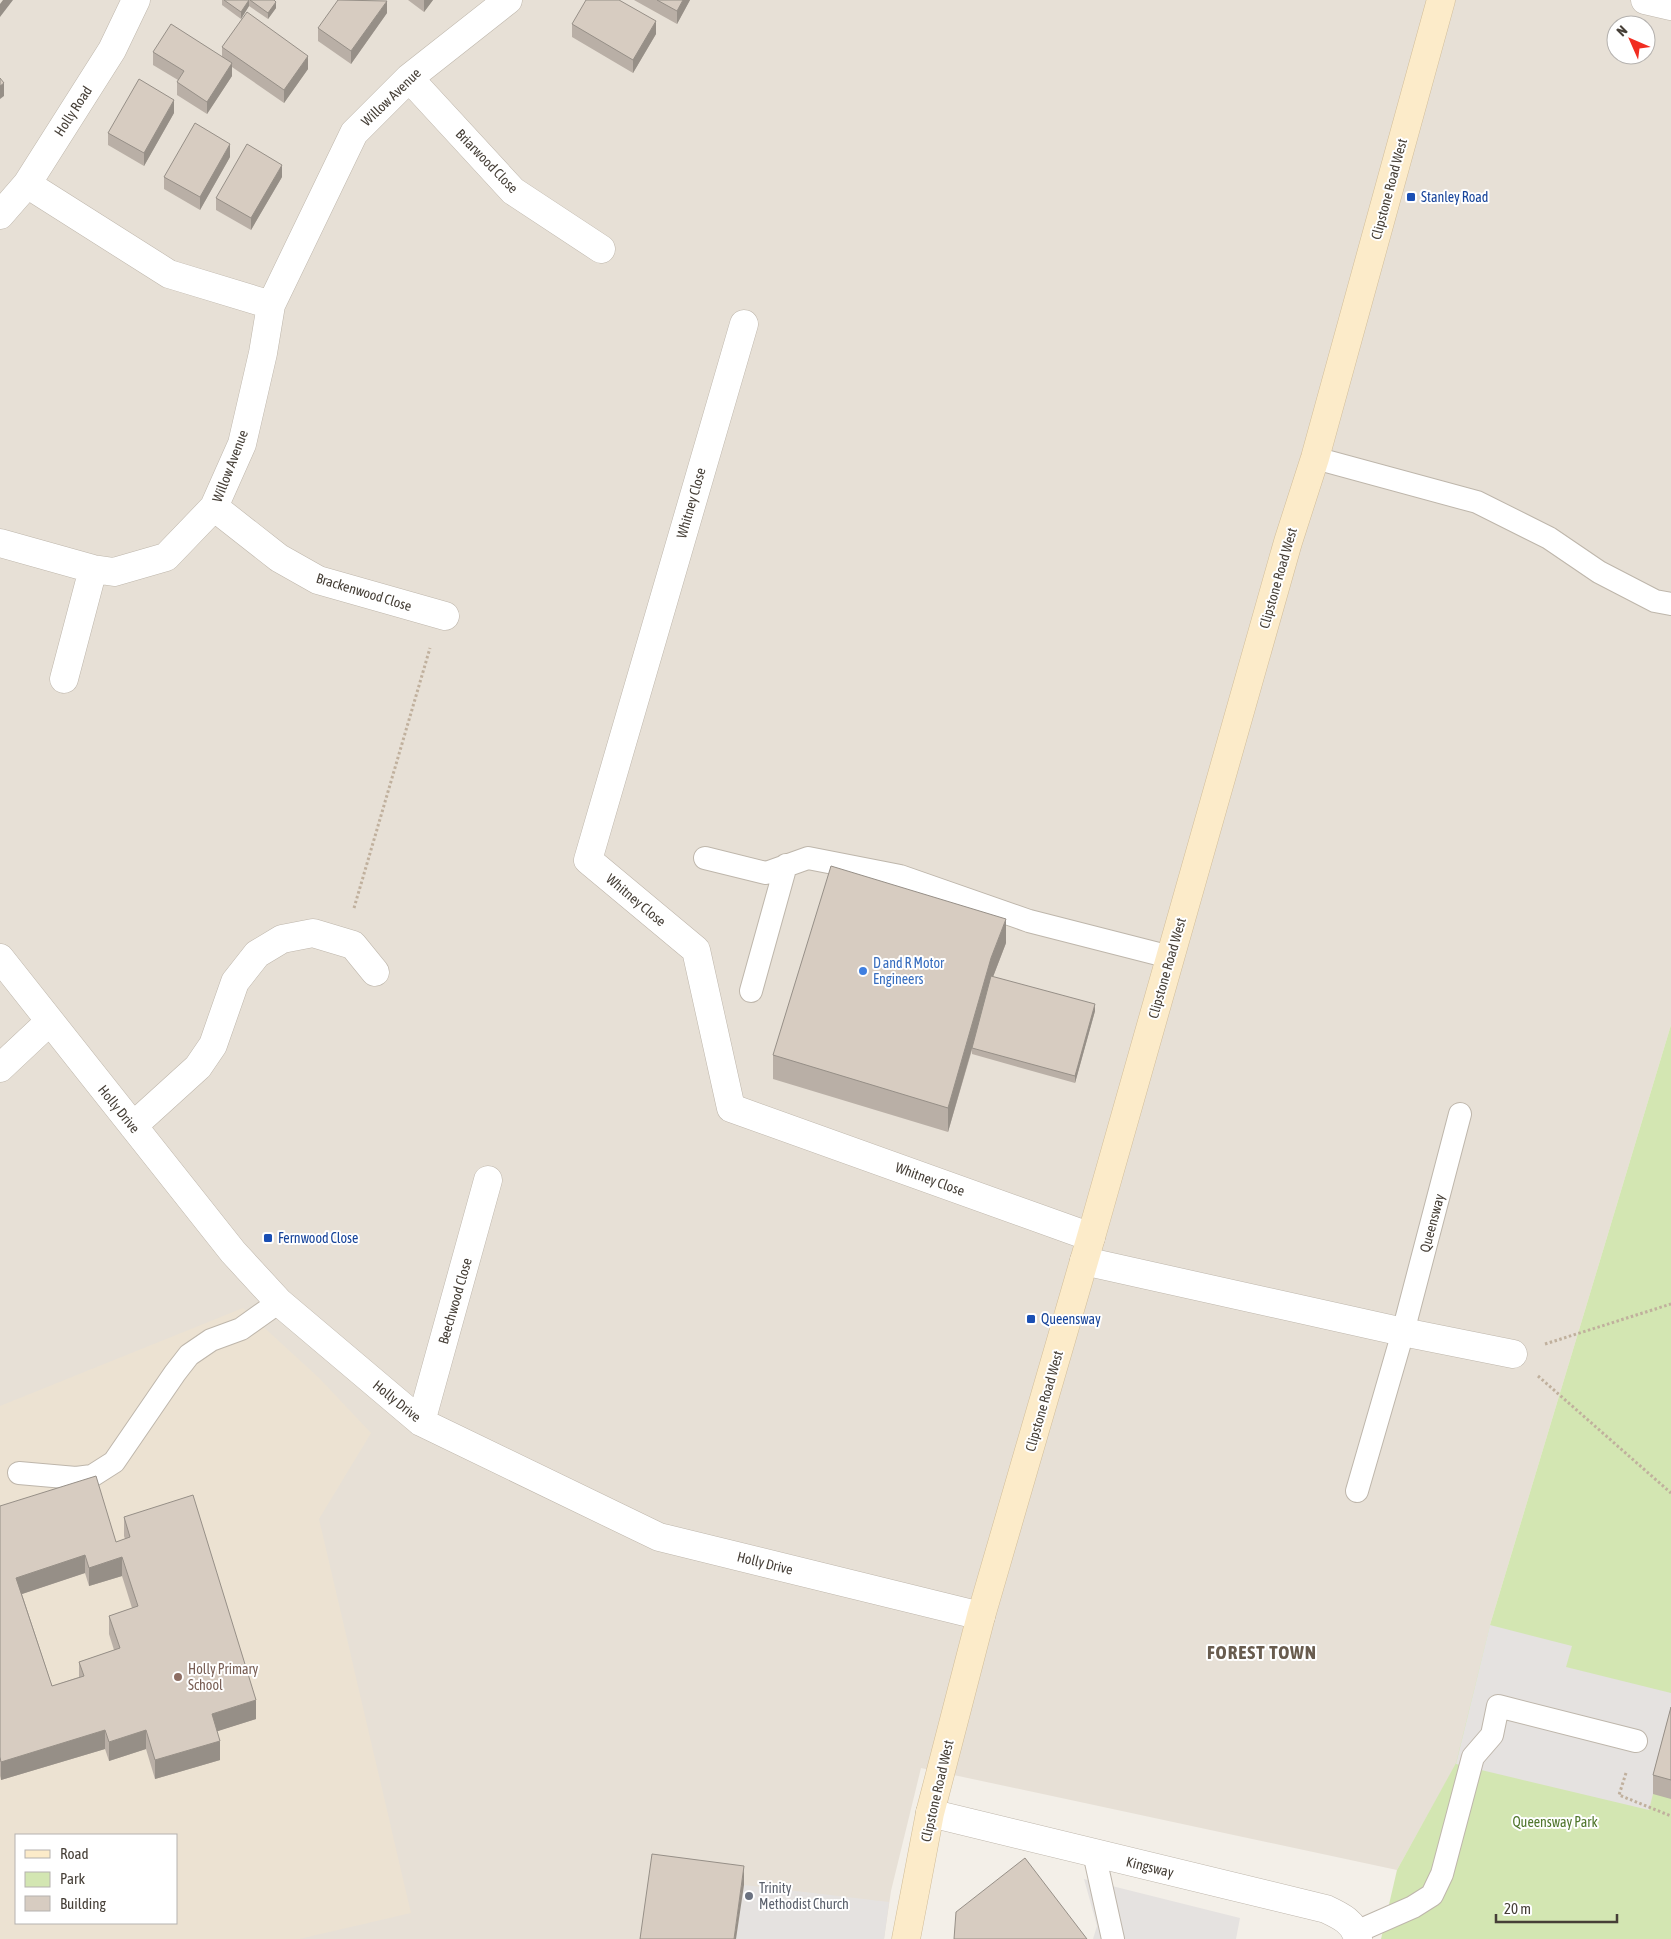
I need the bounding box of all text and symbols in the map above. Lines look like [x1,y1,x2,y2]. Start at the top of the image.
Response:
north arrow [1606,15,1656,65]
text: N [1613,22,1630,39]
street label: Willow Avenue [358,65,424,129]
street label: Holly Road [51,83,95,139]
street label: Briarwood Close [453,126,521,196]
street label: Clipstone Road West [1368,137,1410,241]
place label: Stanley Road [1421,189,1488,205]
marker: Stanley Road [1405,191,1417,203]
street label: Willow Avenue [209,428,251,504]
street label: Whitney Close [673,466,709,540]
street label: Clipstone Road West [1256,526,1300,630]
street label: Brackenwood Close [314,570,414,614]
street label: Whitney Close [603,871,669,929]
street label: Clipstone Road West [1145,916,1189,1020]
place label: D and R Motor Engineers [873,955,945,987]
marker: D and R Motor Engineers [857,965,869,977]
street label: Holly Drive [95,1082,143,1136]
street label: Whitney Close [893,1159,967,1199]
street label: Queensway [1417,1192,1448,1254]
place label: Fernwood Close [278,1230,358,1246]
marker: Fernwood Close [262,1232,274,1244]
street label: Beechwood Close [435,1256,475,1346]
place label: Queensway [1041,1311,1101,1327]
marker: Queensway [1025,1313,1037,1325]
street label: Clipstone Road West [1022,1349,1066,1453]
street label: Holly Drive [370,1377,424,1425]
street label: Holly Drive [735,1548,795,1578]
district label: FOREST TOWN [1207,1641,1317,1663]
place label: Holly Primary School [188,1661,259,1693]
marker: Holly Primary School [172,1671,184,1683]
street label: Clipstone Road West [918,1739,956,1843]
park label: Queensway Park [1512,1814,1598,1830]
legend [15,1834,178,1924]
text: Road [60,1845,89,1862]
street label: Kingsway [1125,1853,1176,1881]
text: Park [60,1870,85,1887]
place label: Trinity Methodist Church [759,1880,849,1912]
marker: Trinity Methodist Church [743,1890,755,1902]
scale bar [1496,1892,1617,1924]
text: Building [60,1895,106,1912]
text: 20 m [1504,1900,1531,1917]

